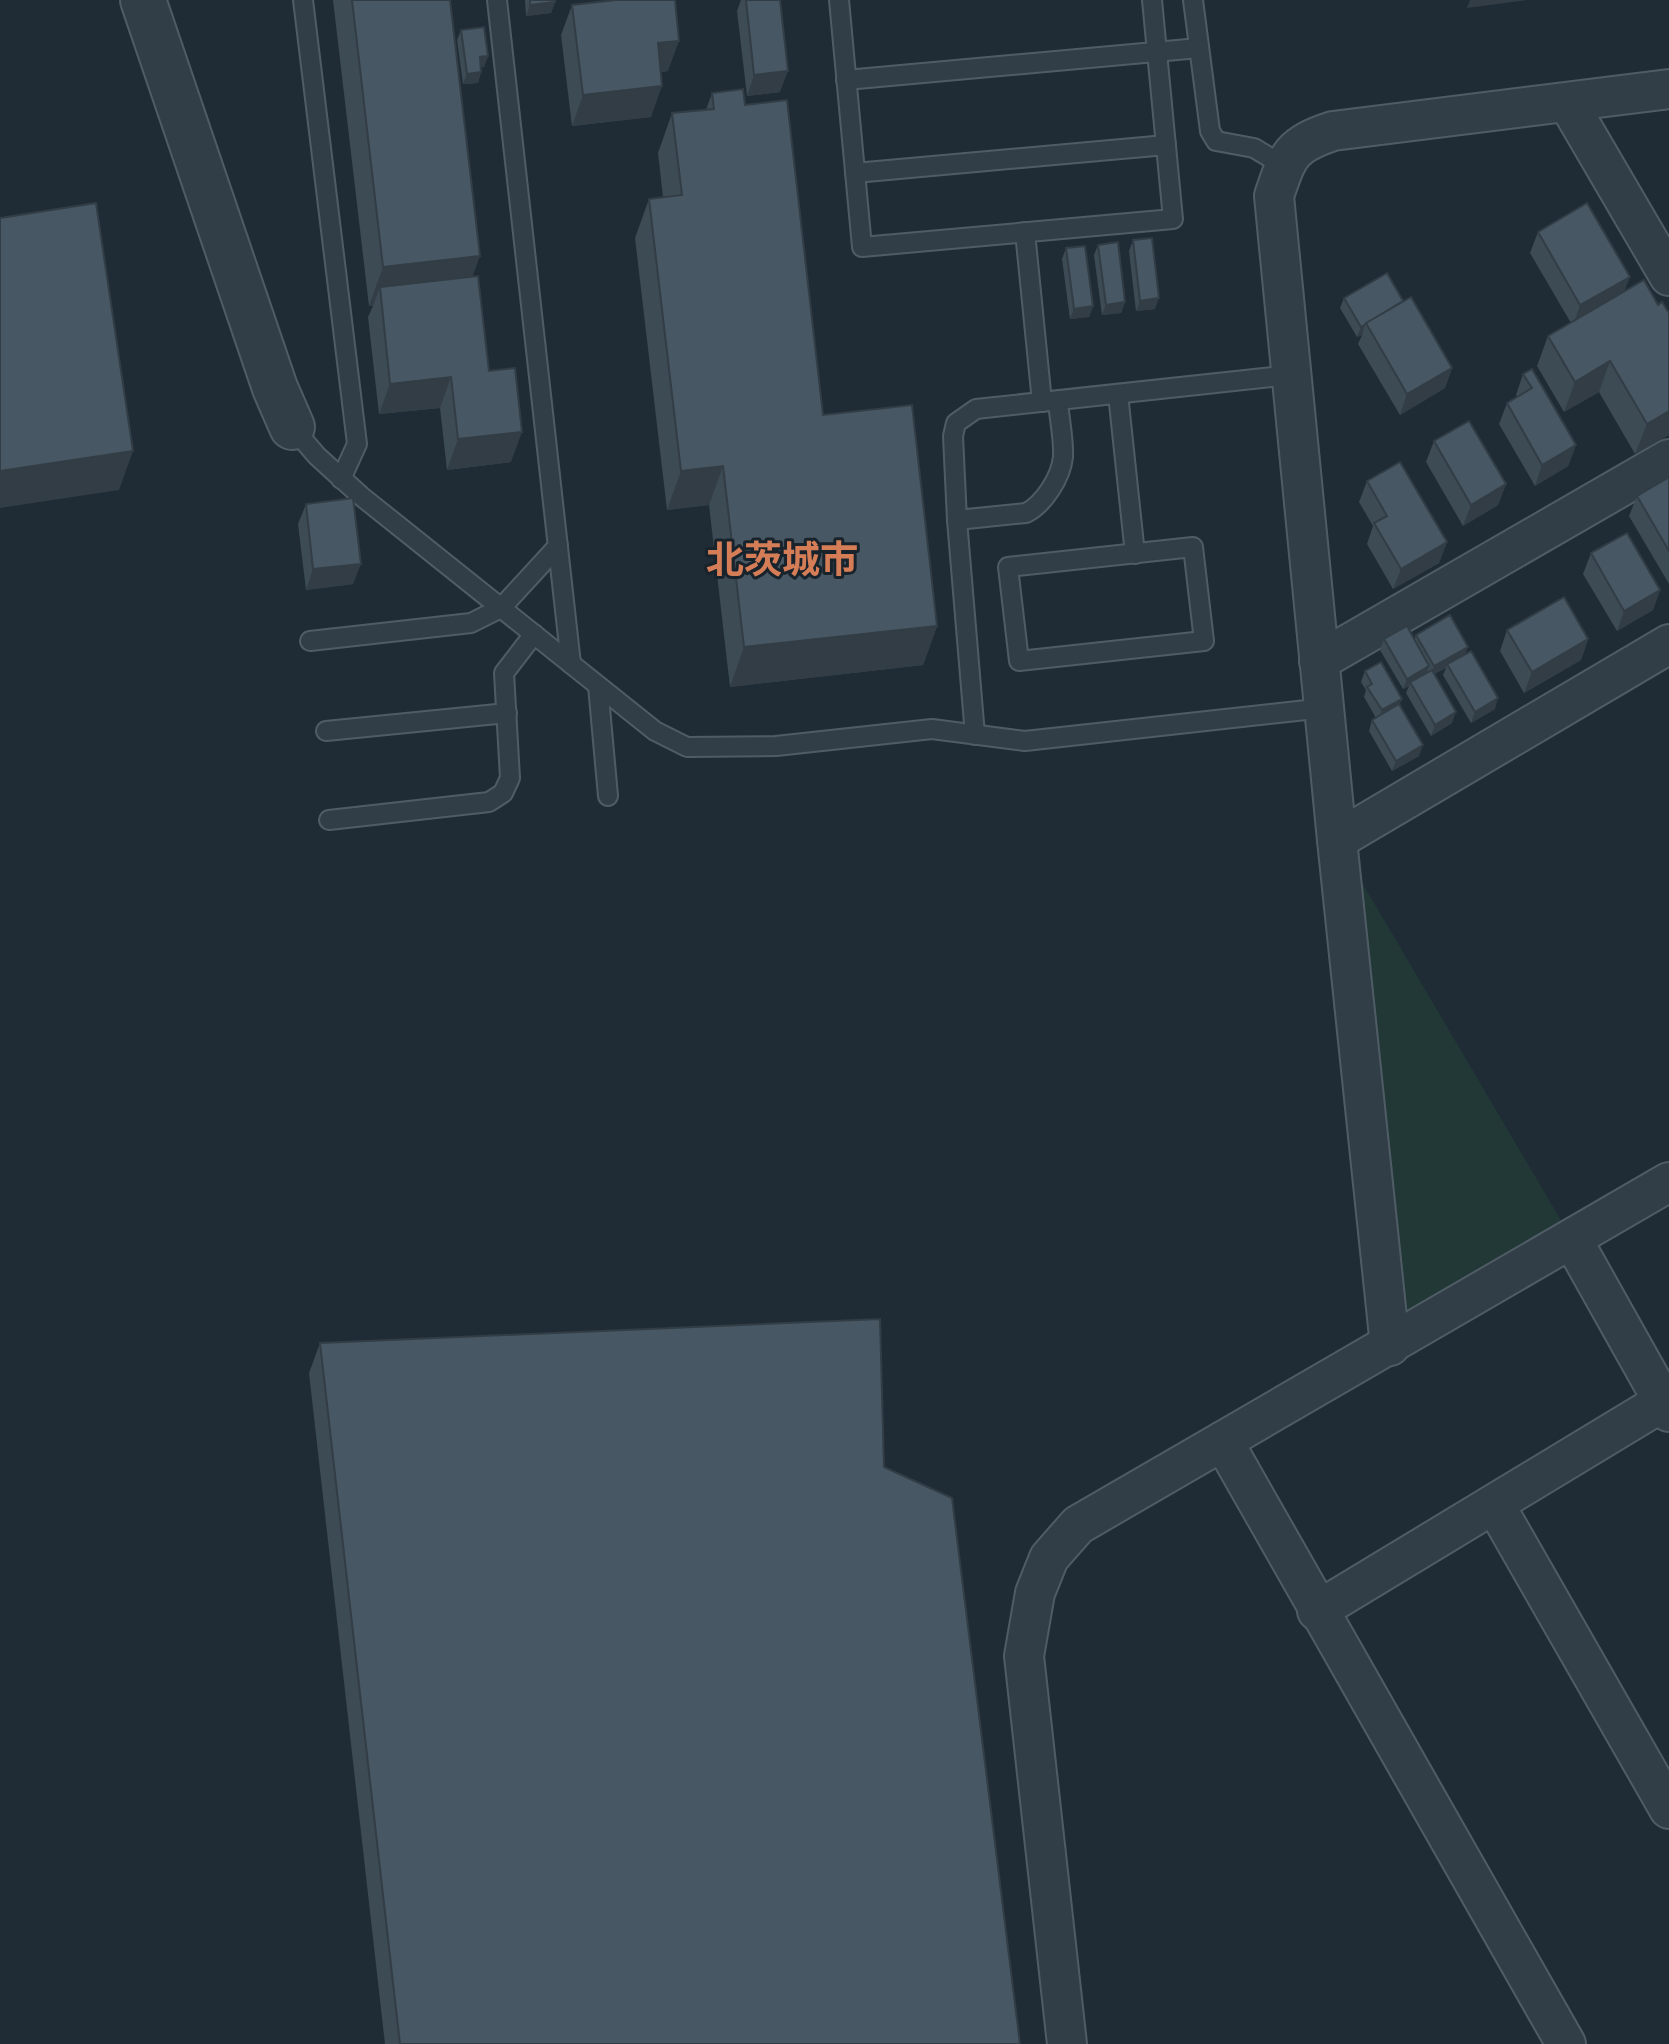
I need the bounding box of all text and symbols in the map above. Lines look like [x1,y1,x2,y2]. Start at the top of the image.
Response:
district label: 北茨城市 [706,532,858,584]

